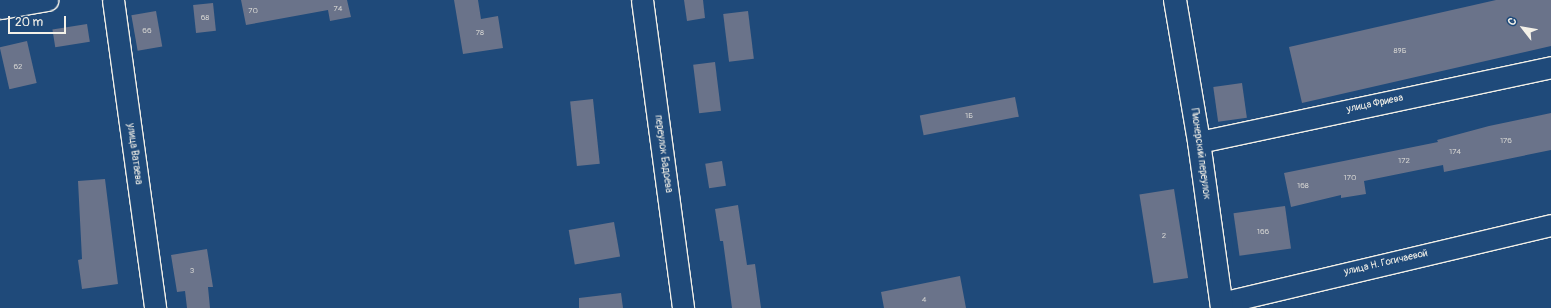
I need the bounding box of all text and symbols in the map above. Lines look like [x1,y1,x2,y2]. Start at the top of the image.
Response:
house number: 74 [334,4,342,14]
house number: 70 [248,6,258,16]
scale bar [10,8,68,34]
north arrow [1503,8,1543,48]
house number: 68 [201,13,209,23]
text: 20 m [15,15,43,30]
text: С [1505,15,1520,28]
house number: 66 [142,26,152,36]
house number: 78 [476,28,484,38]
house number: 89Б [1394,46,1406,56]
house number: 62 [13,62,23,72]
street label: улица Фриева [1346,92,1404,116]
street label: Пионерский переулок [1188,108,1212,200]
house number: 1Б [965,111,973,121]
street label: переулок Бадоева [652,114,674,194]
street label: улица Ватаева [124,123,144,185]
house number: 176 [1500,136,1512,146]
house number: 174 [1449,147,1461,157]
house number: 172 [1398,156,1410,166]
house number: 170 [1344,173,1356,183]
house number: 168 [1297,181,1309,191]
house number: 166 [1257,227,1269,237]
house number: 2 [1162,231,1166,241]
street label: улица Н. Гогичаевой [1343,248,1429,278]
house number: 3 [190,266,194,276]
house number: 4 [922,295,926,305]

